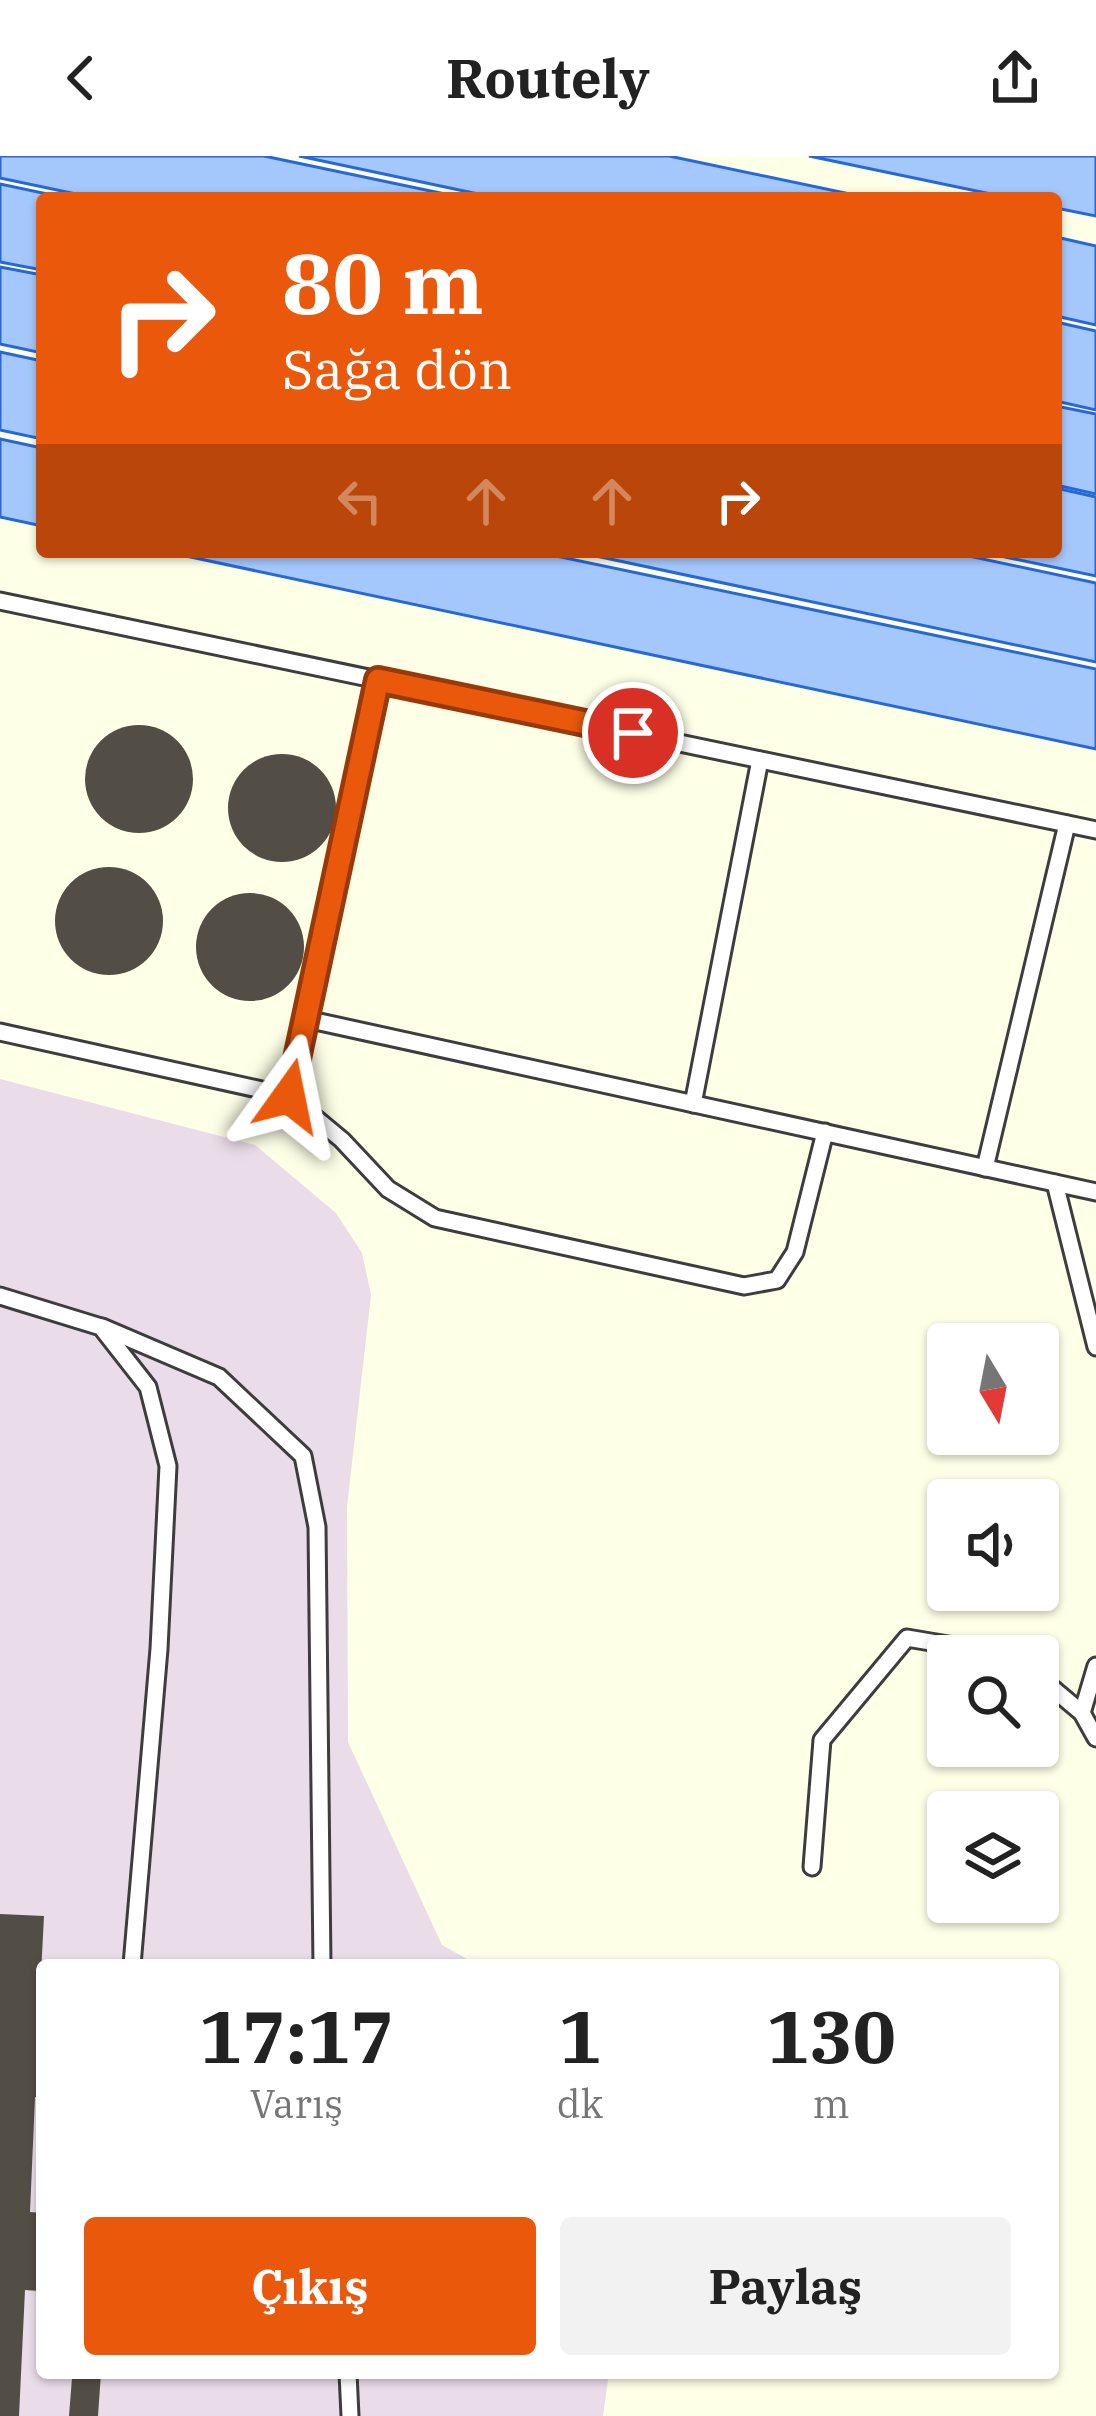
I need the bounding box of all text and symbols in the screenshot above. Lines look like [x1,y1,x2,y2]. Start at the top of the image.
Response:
text: Routely [446,43,650,113]
icon: back [48,45,114,111]
icon: share [982,45,1048,111]
text: 80 m [282,228,484,337]
icon: right [84,240,240,396]
text: Sağa dön [282,334,512,404]
icon: left [327,468,393,534]
icon: ahead [453,468,519,534]
icon: ahead [579,468,645,534]
icon: right [705,468,771,534]
pin [582,682,684,784]
icon: arrive [600,700,666,766]
position arrow [226,1033,352,1159]
north arrow [927,1323,1059,1455]
map controls [927,1323,1059,1923]
button: sound [927,1479,1059,1611]
button: search [927,1635,1059,1767]
button: layers [927,1791,1059,1923]
text: 17:17 [199,1989,394,2083]
text: 1 [558,1989,602,2083]
text: 130 [766,1989,896,2083]
text: Varış [250,2078,343,2129]
text: dk [557,2078,603,2129]
text: m [813,2078,850,2129]
button: Çıkış [84,2217,536,2355]
button: Paylaş [560,2217,1011,2355]

